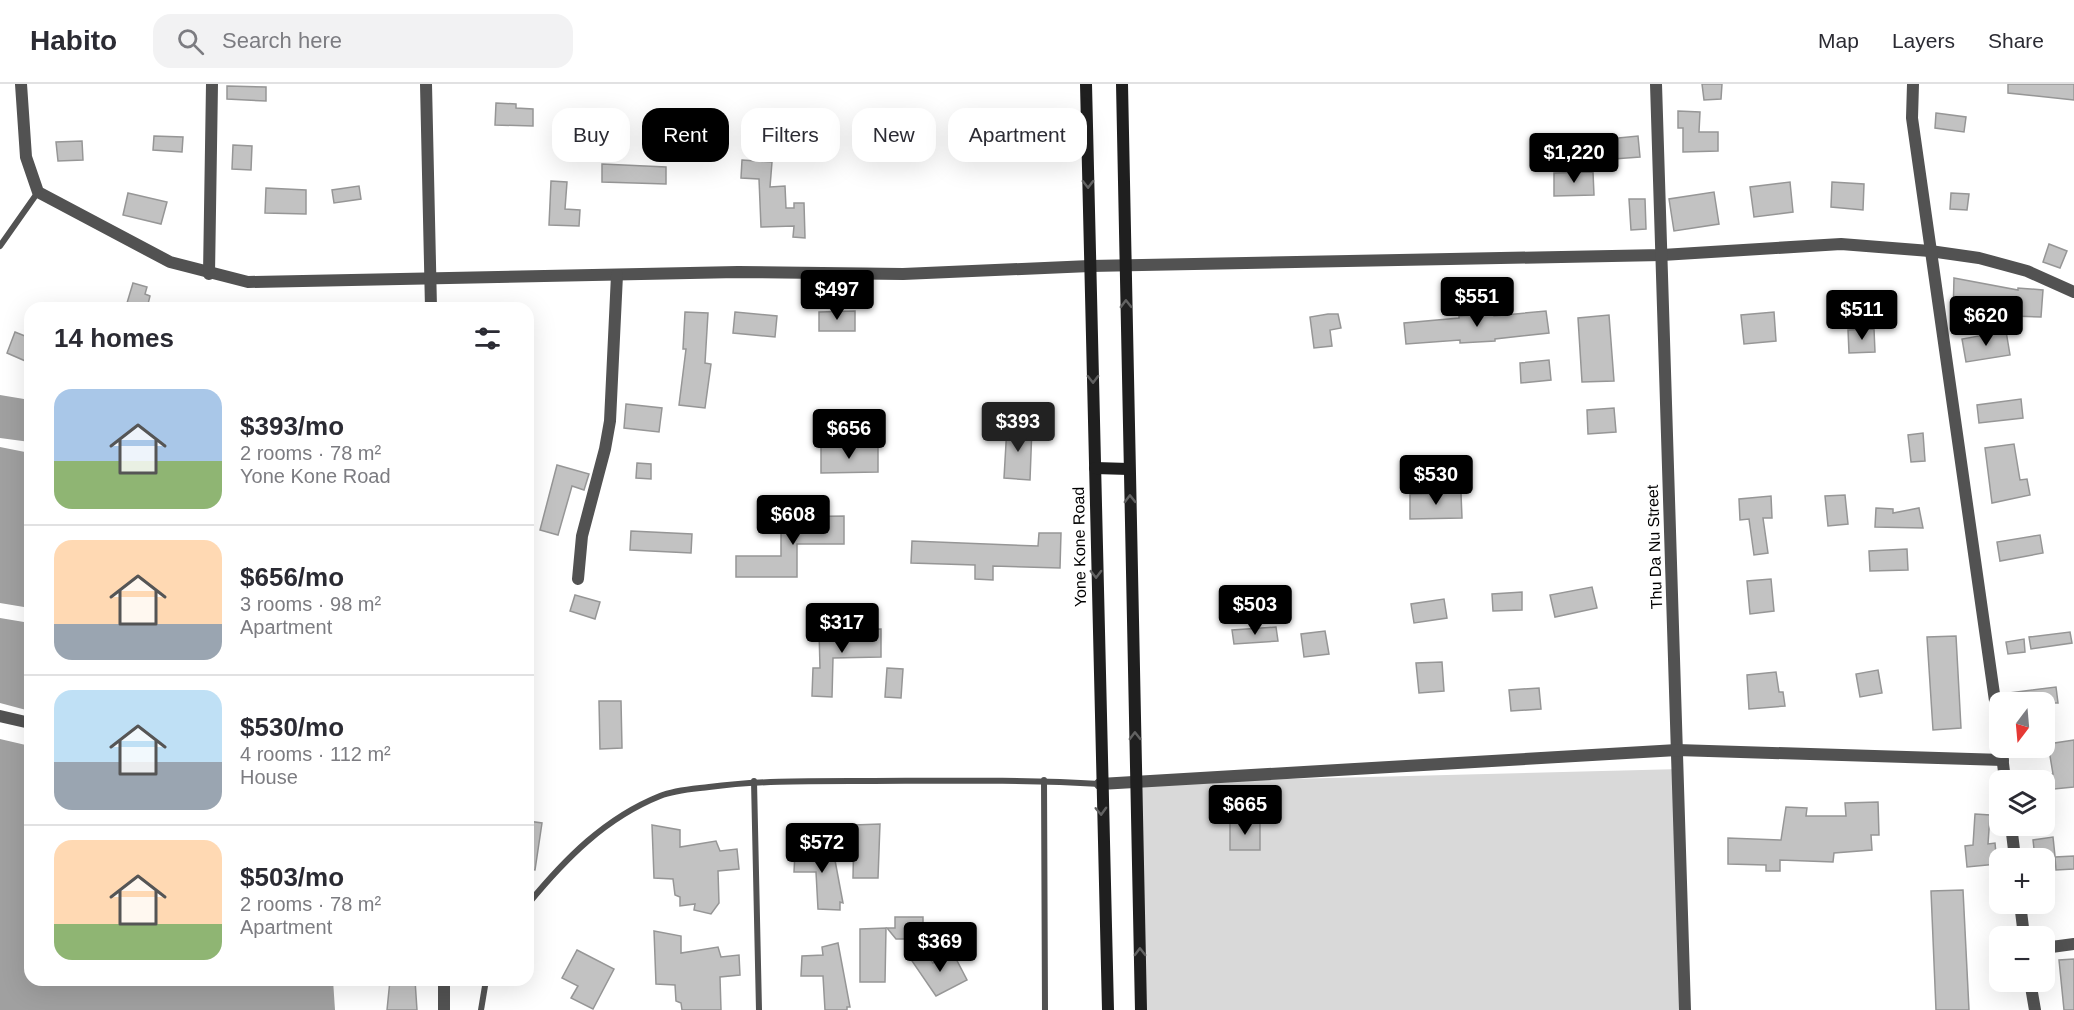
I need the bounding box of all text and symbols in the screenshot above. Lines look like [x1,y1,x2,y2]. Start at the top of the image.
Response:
search box [153,14,573,68]
text: Habito [30,25,117,56]
icon: search [174,25,207,58]
text: Search here [222,28,342,53]
text: Map [1818,29,1859,52]
text: Layers [1892,29,1955,52]
text: Share [1988,29,2044,52]
chip: Buy [552,108,630,162]
chip: Rent [642,108,729,162]
chip: Filters [741,108,840,162]
chip: New [852,108,936,162]
chip: Apartment [948,108,1087,162]
pin: $1,220 [1525,133,1623,184]
text: $1,220 [1543,141,1605,163]
one-way arrow [1082,180,1094,189]
pin: $497 [801,270,873,321]
pin: $551 [1441,277,1513,328]
text: $497 [815,278,859,300]
text: $551 [1455,285,1499,307]
pin: $511 [1826,290,1898,341]
pin: $620 [1950,296,2022,347]
text: $511 [1840,298,1884,320]
one-way arrow [1120,299,1132,308]
text: $620 [1964,304,2008,326]
icon: filters [471,322,504,355]
text: 14 homes [54,323,174,353]
one-way arrow [1087,375,1099,384]
pin: $393 [982,402,1054,453]
pin: $656 [813,409,885,460]
text: $393 [996,410,1040,432]
text: $393/mo [240,411,344,441]
icon: home [102,413,174,485]
text: $656 [827,417,871,439]
text: 2 rooms · 78 m² [240,442,381,464]
pin: $530 [1400,455,1472,506]
text: $530 [1414,463,1458,485]
text: Yone Kone Road [240,465,391,487]
street label: Thu Da Nu Street [1644,484,1665,609]
street label: Yone Kone Road [1070,487,1089,607]
one-way arrow [1124,494,1136,503]
pin: $608 [757,495,829,546]
text: $608 [771,503,815,525]
text: $656/mo [240,562,344,592]
icon: home [102,564,174,636]
one-way arrow [1090,570,1103,579]
pin: $503 [1219,585,1291,636]
text: 3 rooms · 98 m² [240,593,381,615]
text: $503 [1233,593,1277,615]
pin: $317 [806,603,878,654]
text: $317 [820,611,864,633]
text: Apartment [240,616,332,638]
north arrow [1989,692,2055,758]
map controls [1989,692,2055,992]
text: $530/mo [240,712,344,742]
icon: home [102,714,174,786]
one-way arrow [1129,731,1141,740]
text: 4 rooms · 112 m² [240,743,391,765]
text: House [240,766,298,788]
button: layers [1989,770,2055,836]
pin: $665 [1209,785,1281,836]
text: $665 [1223,793,1267,815]
one-way arrow [1095,807,1107,816]
pin: $572 [786,823,858,874]
text: $572 [800,831,844,853]
button: + [1989,848,2055,914]
text: $503/mo [240,862,344,892]
icon: home [102,864,174,936]
text: 2 rooms · 78 m² [240,893,381,915]
text: Apartment [240,916,332,938]
pin: $369 [904,922,976,973]
button: − [1989,926,2055,992]
text: $369 [918,930,962,952]
one-way arrow [1134,947,1146,956]

